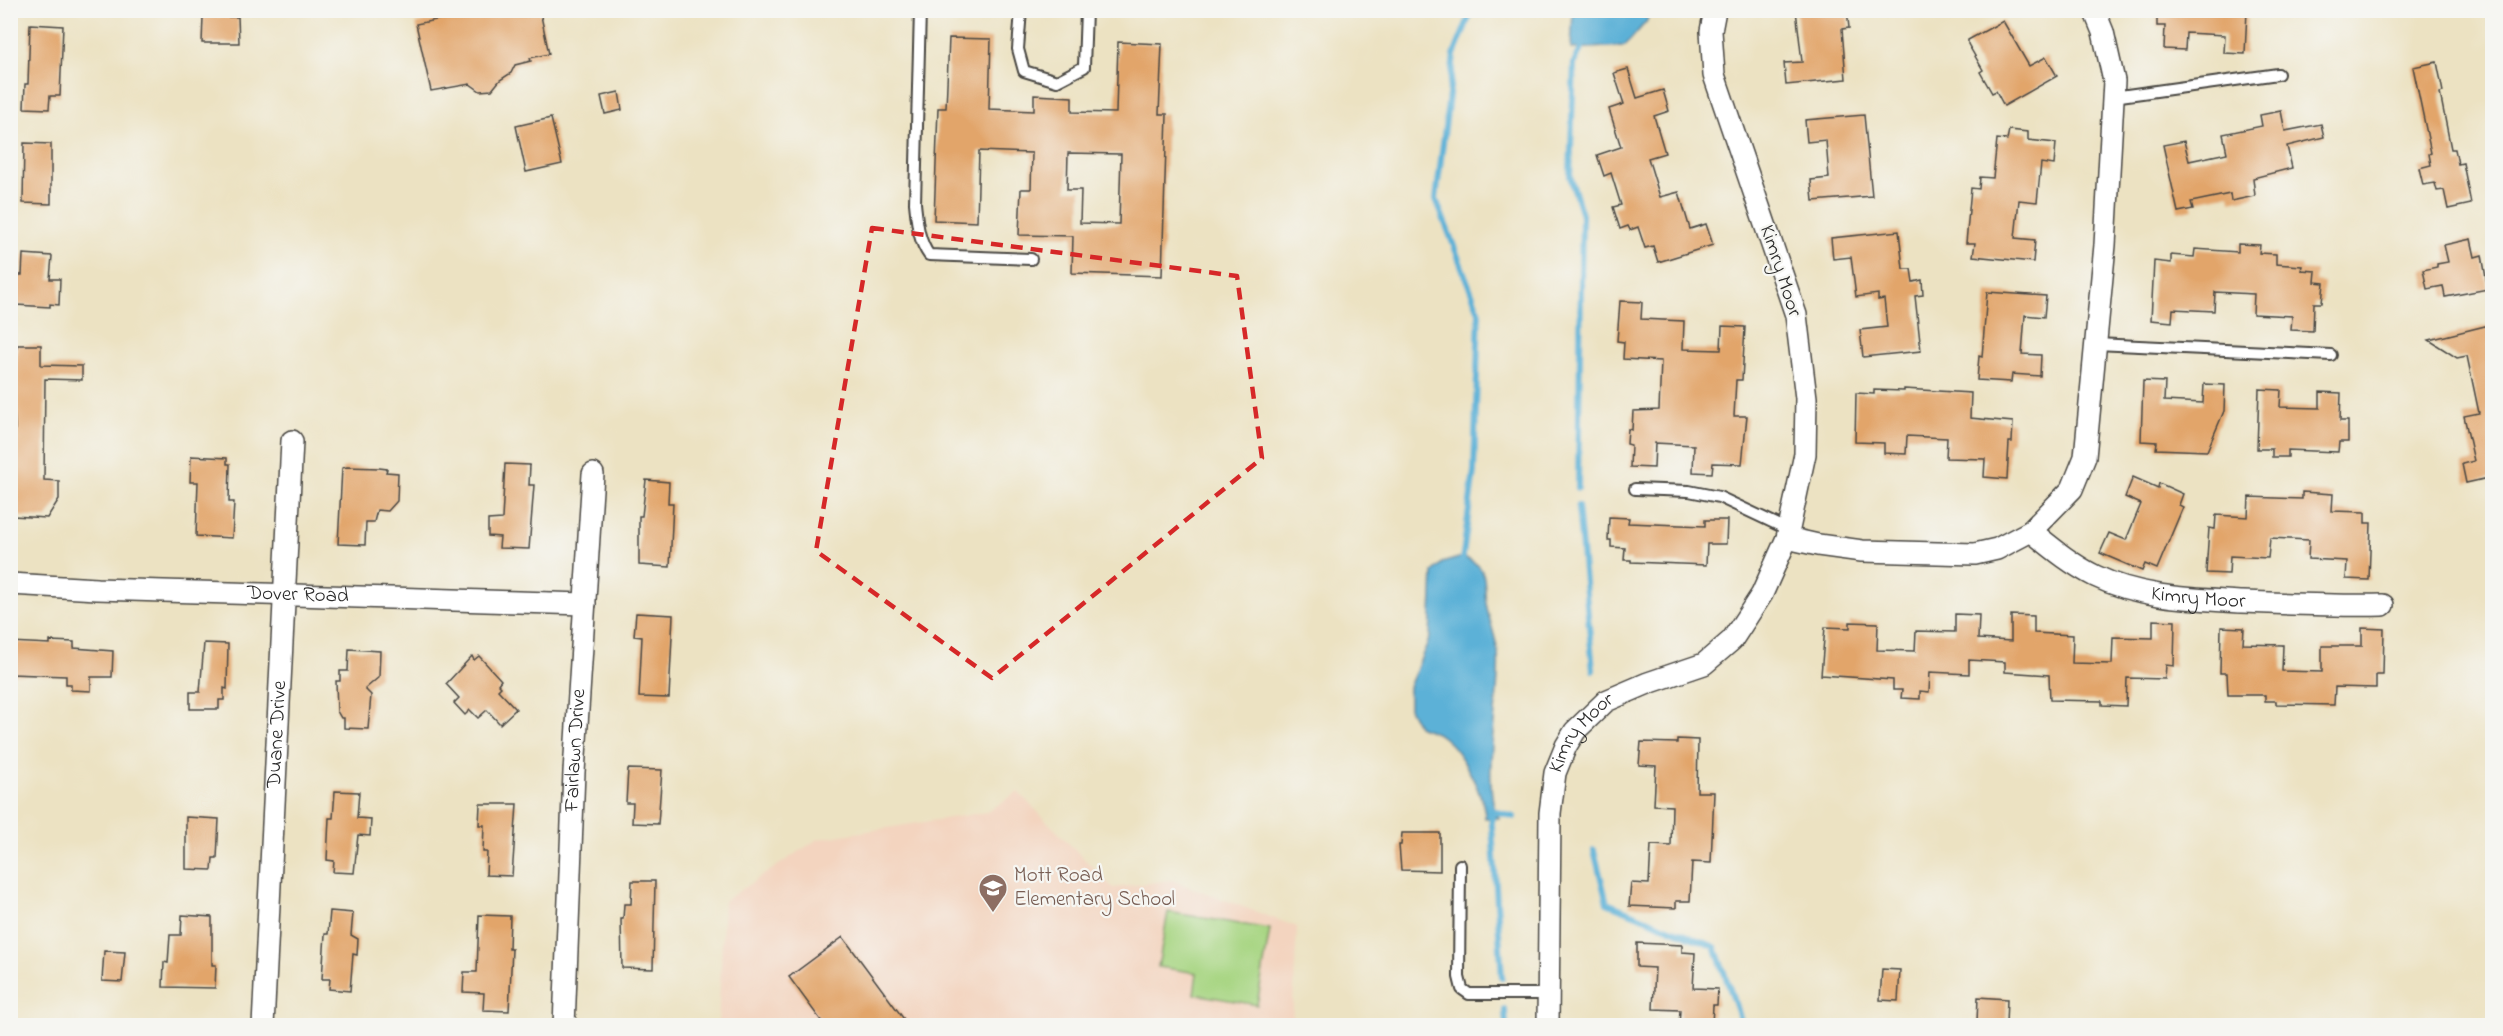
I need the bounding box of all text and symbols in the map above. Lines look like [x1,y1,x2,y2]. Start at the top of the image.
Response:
street label: Kimry Moor [1749,221,1809,322]
street label: Dover Road [245,579,349,612]
street label: Kimry Moor [2149,579,2247,617]
street label: Duane Drive [260,679,295,790]
street label: Kimry Moor [1542,685,1618,777]
street label: Fairlawn Drive [557,687,594,813]
place label: Mott Road Elementary School [1014,861,1175,917]
school or university icon: Mott Road Elementary School [977,872,1009,914]

